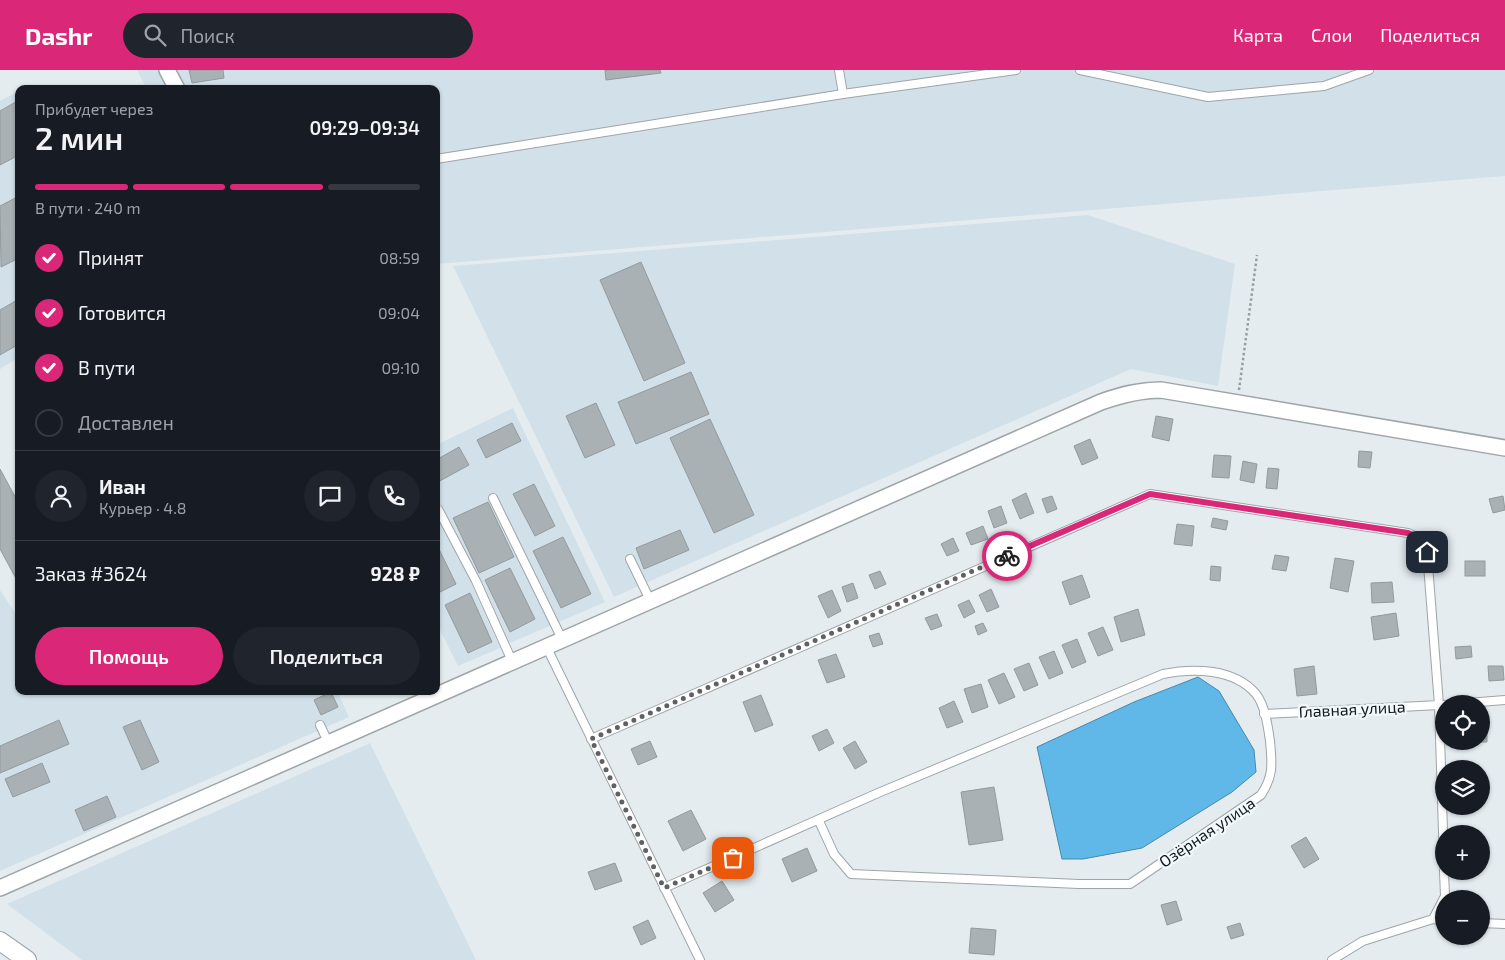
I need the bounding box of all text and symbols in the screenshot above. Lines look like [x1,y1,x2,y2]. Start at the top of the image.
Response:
search box [123,13,473,58]
text: Dashr [25,21,93,50]
icon: search [141,21,169,49]
text: Поиск [181,24,235,47]
text: Карта [1233,24,1283,46]
text: Слои [1311,24,1352,46]
text: Поделиться [1380,24,1480,46]
text: Прибудет через [35,99,153,118]
text: 09:29–09:34 [309,116,420,139]
text: 2 мин [35,118,123,156]
text: В пути · 240 m [35,198,140,217]
icon: check [35,244,63,272]
text: Принят [78,246,144,269]
text: 08:59 [379,248,420,267]
icon: check [35,299,63,327]
text: Готовится [78,301,166,324]
text: 09:04 [378,303,420,322]
icon: check [35,354,63,382]
text: В пути [78,356,136,379]
text: 09:10 [381,358,420,377]
text: Доставлен [78,411,174,434]
button: person [35,470,87,522]
button: chat [304,470,356,522]
button: phone [368,470,420,522]
text: Иван [99,475,146,498]
text: Курьер · 4.8 [99,498,187,517]
courier [982,531,1032,581]
pin [1406,531,1448,573]
icon: home [1413,538,1441,566]
icon: bike [993,542,1021,570]
text: Заказ #3624 [35,562,147,585]
text: 928 ₽ [371,562,420,585]
button: Помощь [35,627,223,685]
button: Поделиться [233,627,420,685]
map controls [1435,695,1490,945]
button: locate [1435,695,1490,750]
street label: Главная улица [1298,696,1406,722]
button: layers [1435,760,1490,815]
street label: Озёрная улица [1155,792,1259,872]
button: + [1435,825,1490,880]
pin [712,837,754,879]
icon: bag [719,844,747,872]
button: − [1435,890,1490,945]

